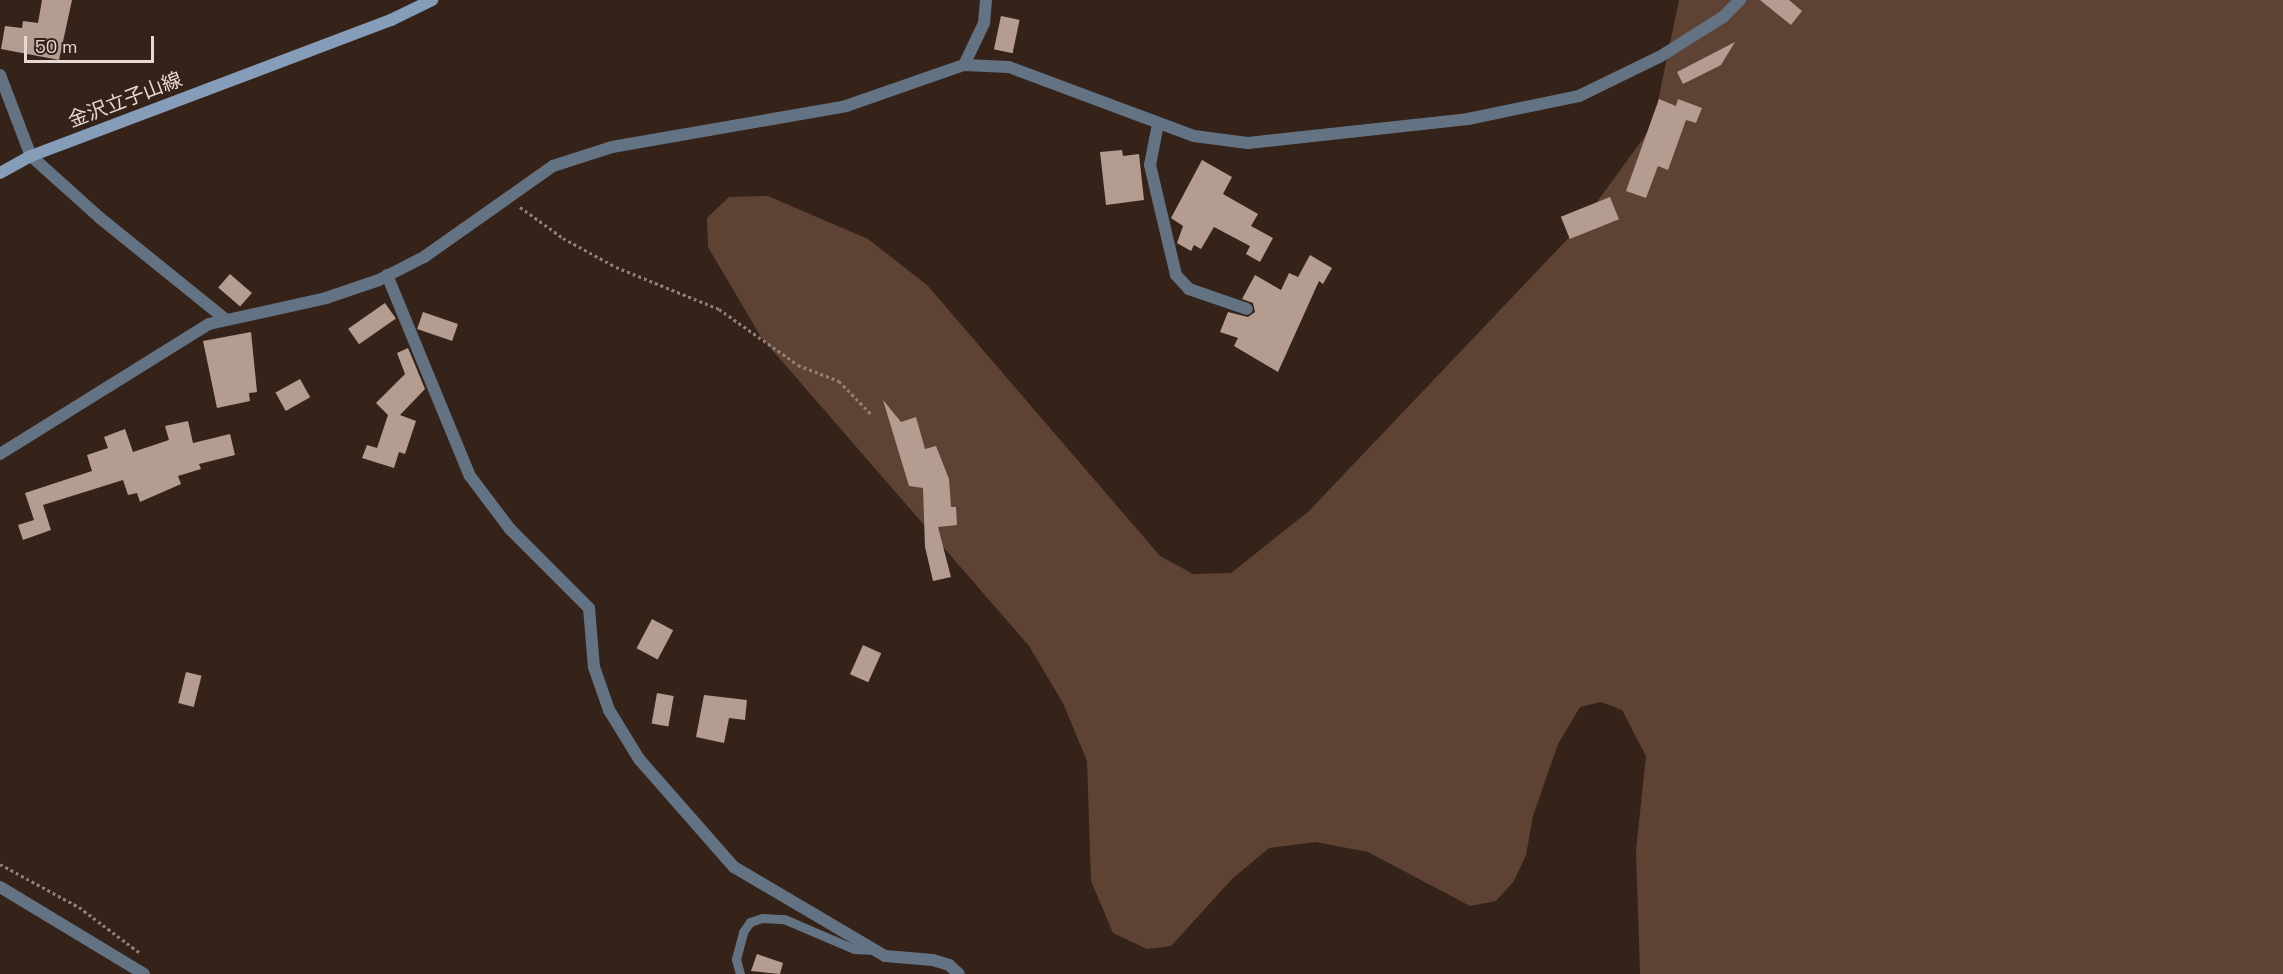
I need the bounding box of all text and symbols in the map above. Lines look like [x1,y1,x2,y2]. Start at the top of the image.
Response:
scale bar [27,24,158,62]
text: 50 m [35,35,77,58]
street label: 金沢立子山線 [65,67,185,133]

